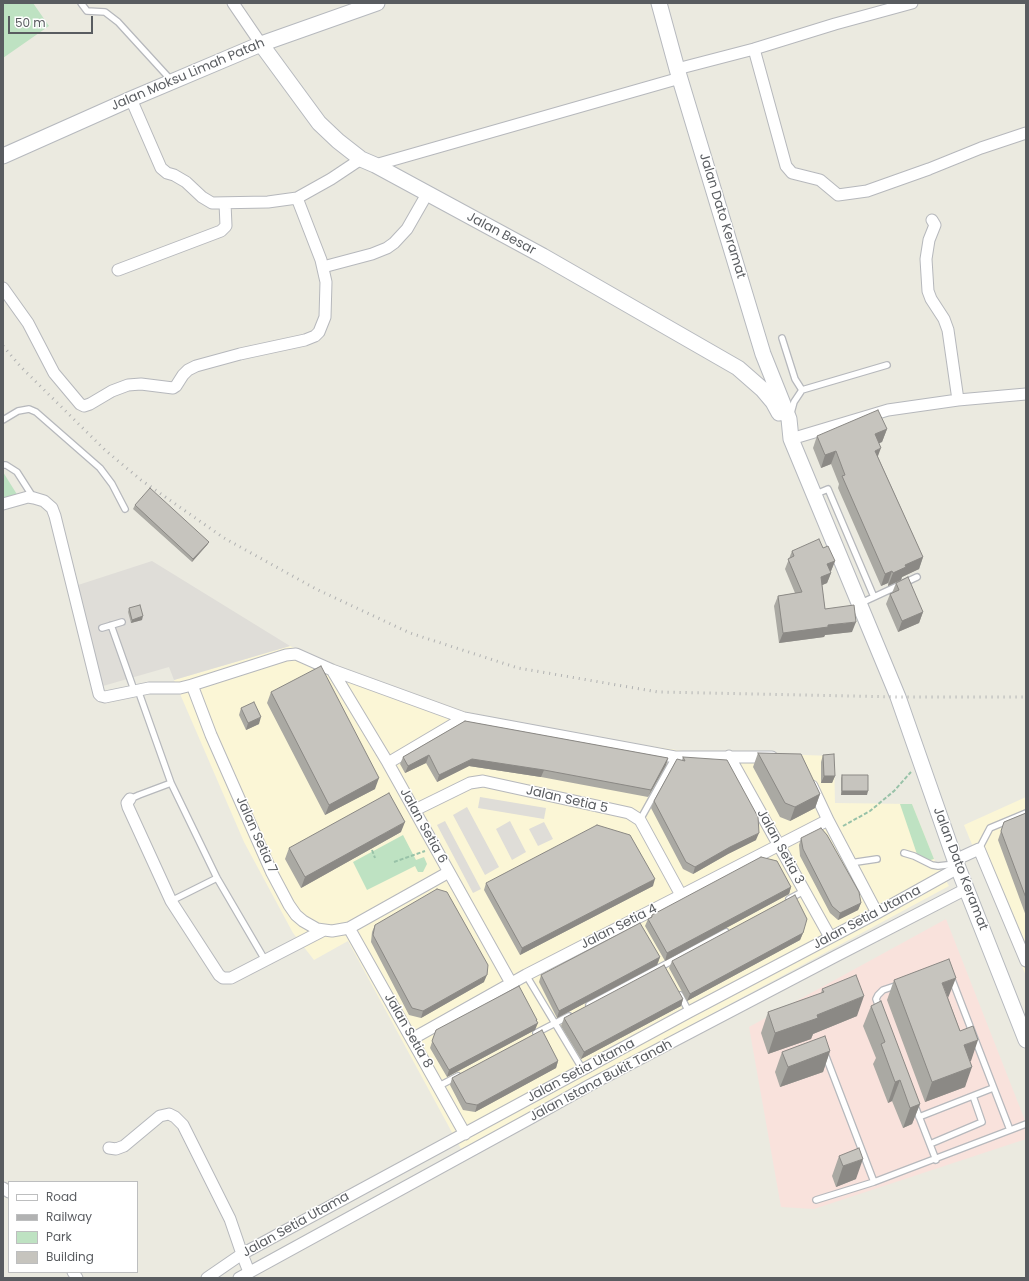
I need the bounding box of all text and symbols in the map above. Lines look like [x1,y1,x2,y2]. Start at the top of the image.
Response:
scale bar [10,8,95,34]
text: 50 m [15,14,46,31]
street label: Jalan Moksu Limah Patah [109,36,267,114]
street label: Jalan Dato Keramat [695,151,749,281]
street label: Jalan Besar [464,209,538,259]
street label: Jalan Setia 5 [525,783,609,817]
street label: Jalan Setia 6 [396,786,450,866]
street label: Jalan Setia 7 [232,794,280,876]
street label: Jalan Dato Keramat [929,805,991,933]
street label: Jalan Setia 3 [753,807,807,887]
street label: Jalan Setia Utama [810,883,924,953]
street label: Jalan Setia 4 [578,901,660,953]
street label: Jalan Setia 8 [380,991,436,1071]
street label: Jalan Setia Utama [524,1036,638,1106]
street label: Jalan Istana Bukit Tanah [527,1037,675,1125]
legend [8,1181,138,1273]
text: Road [46,1188,77,1205]
street label: Jalan Setia Utama [240,1189,352,1261]
text: Railway [46,1208,92,1225]
text: Park [46,1228,72,1245]
text: Building [46,1248,94,1265]

